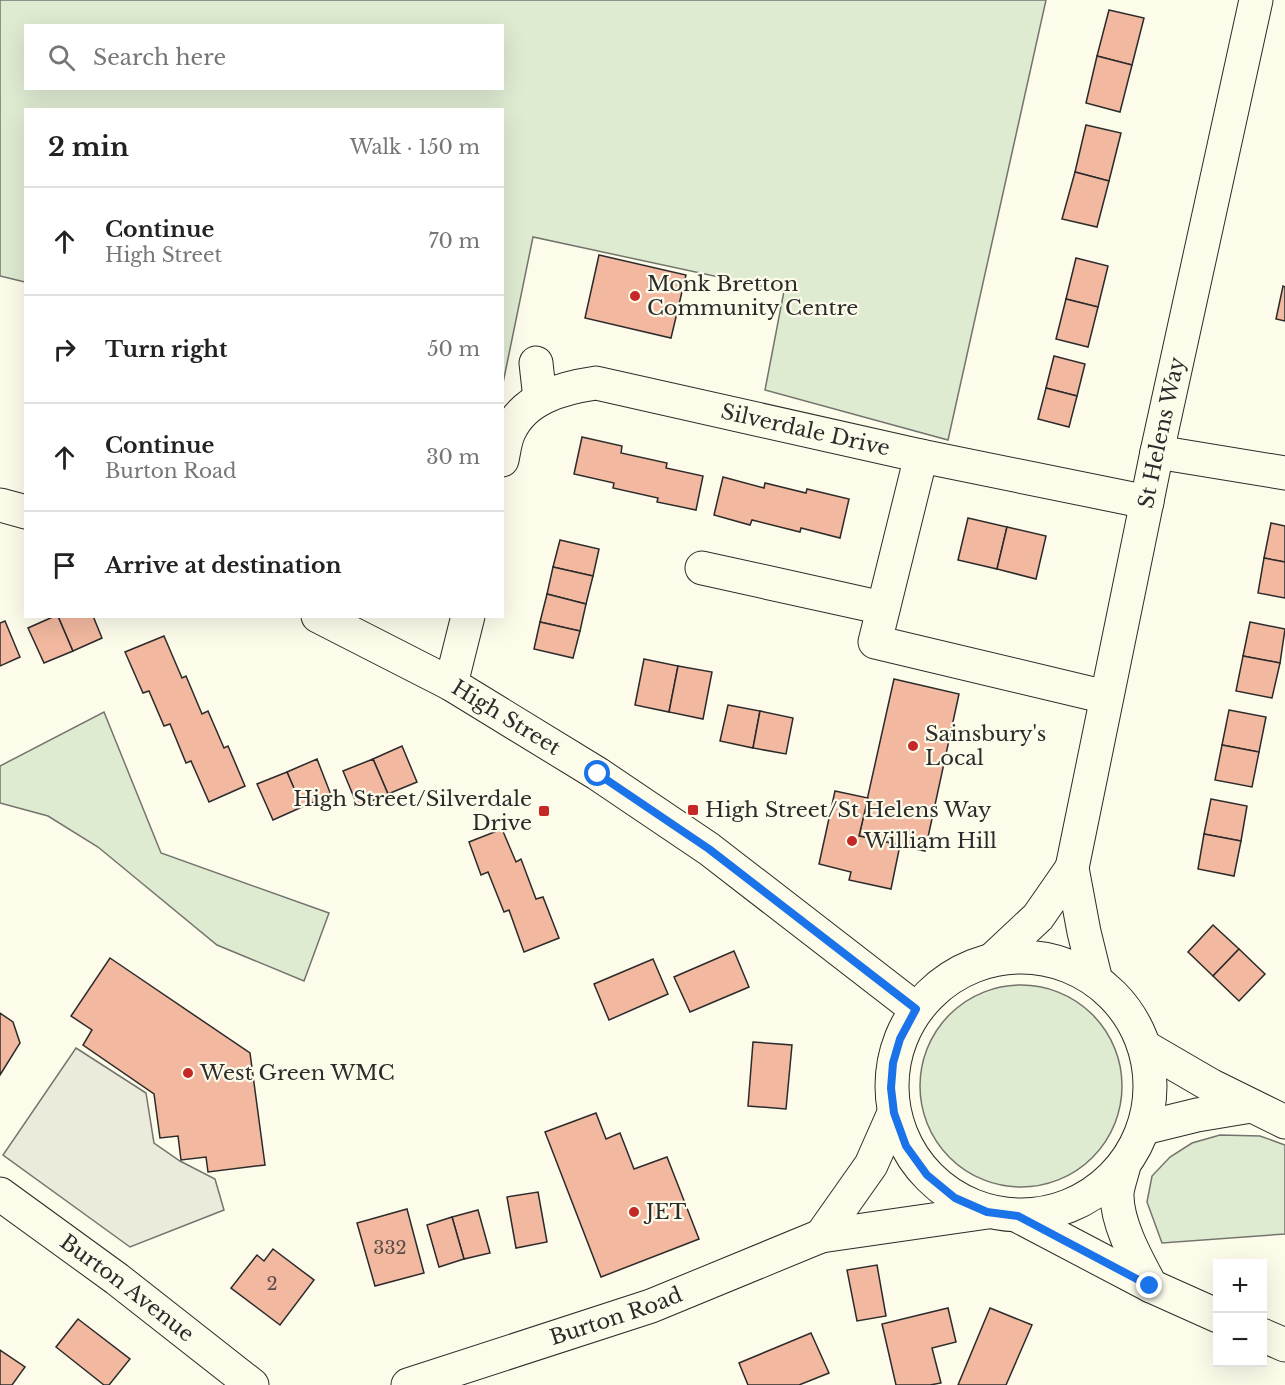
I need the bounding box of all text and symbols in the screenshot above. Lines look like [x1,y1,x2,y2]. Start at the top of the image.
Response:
search box [24,24,504,90]
icon: search [45,41,78,74]
text: Search here [93,44,226,71]
text: 2 min [48,131,129,163]
text: Walk · 150 m [350,135,480,159]
text: Continue [105,216,214,243]
icon: ahead [48,225,81,258]
text: 70 m [428,229,480,253]
text: High Street [105,243,222,267]
place label: Monk Bretton Community Centre [647,271,858,321]
marker: Monk Bretton Community Centre [628,289,642,303]
icon: right [48,333,81,366]
text: Turn right [105,336,227,363]
text: 50 m [427,337,480,361]
street label: St Helens Way [1133,354,1191,511]
street label: Silverdale Drive [718,398,892,462]
text: Continue [105,432,214,459]
icon: ahead [48,441,81,474]
text: 30 m [426,445,480,469]
text: Burton Road [105,459,237,483]
icon: arrive [48,549,81,582]
text: Arrive at destination [105,552,342,579]
street label: High Street [447,675,565,761]
place label: Sainsbury's Local [925,721,1046,771]
marker: Sainsbury's Local [906,739,920,753]
route start [584,760,610,786]
place label: High Street/Silverdale Drive [293,786,532,836]
place label: High Street/St Helens Way [705,797,992,823]
marker: High Street/St Helens Way [686,803,700,817]
marker: High Street/Silverdale Drive [537,804,551,818]
place label: William Hill [863,828,997,854]
marker: William Hill [845,834,859,848]
place label: West Green WMC [199,1060,395,1086]
marker: West Green WMC [181,1066,195,1080]
place label: JET [643,1199,687,1225]
marker: JET [627,1205,641,1219]
street label: Burton Avenue [55,1229,199,1347]
house number: 332 [373,1237,407,1259]
map controls [1213,1259,1267,1367]
button: + [1213,1259,1267,1313]
route end [1136,1272,1162,1298]
house number: 2 [266,1273,278,1295]
street label: Burton Road [547,1282,686,1351]
button: − [1213,1313,1267,1367]

